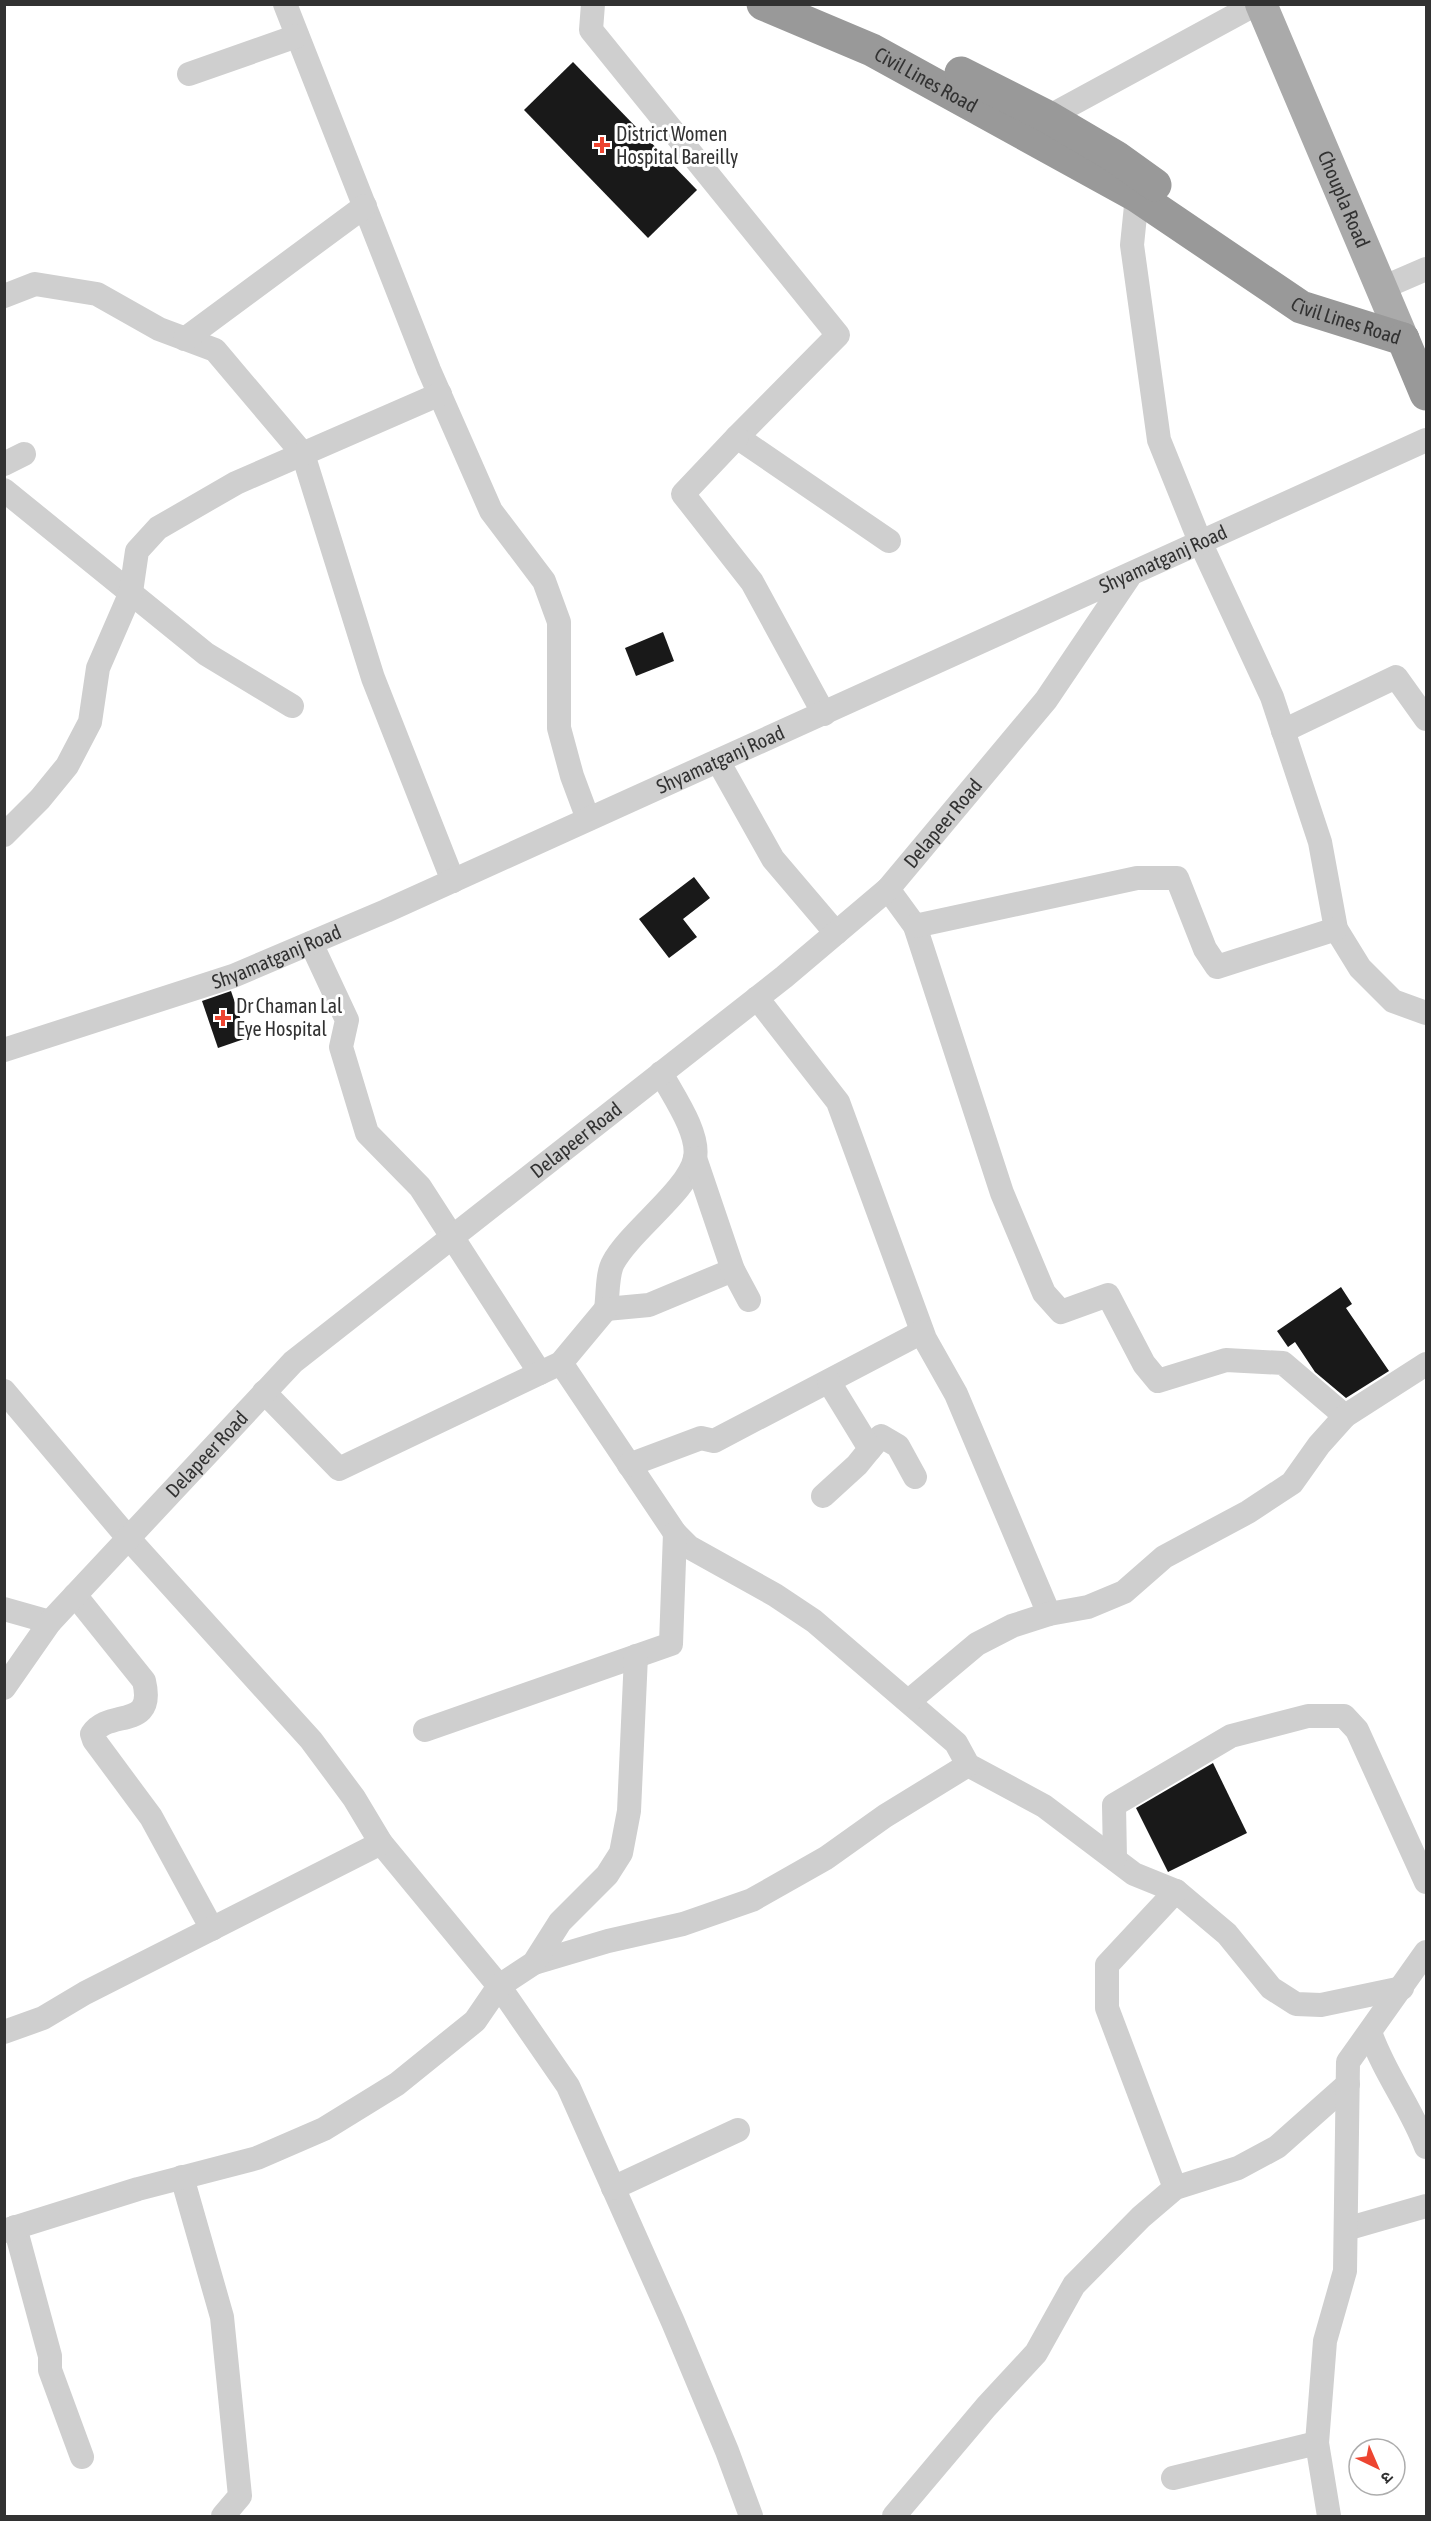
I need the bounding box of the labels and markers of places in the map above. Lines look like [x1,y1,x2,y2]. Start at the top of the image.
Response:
place label: District Women Hospital Bareilly [616,122,738,168]
marker: District Women Hospital Bareilly [593,136,611,154]
place label: Dr Chaman Lal Eye Hospital [236,994,343,1040]
marker: Dr Chaman Lal Eye Hospital [214,1009,232,1027]

